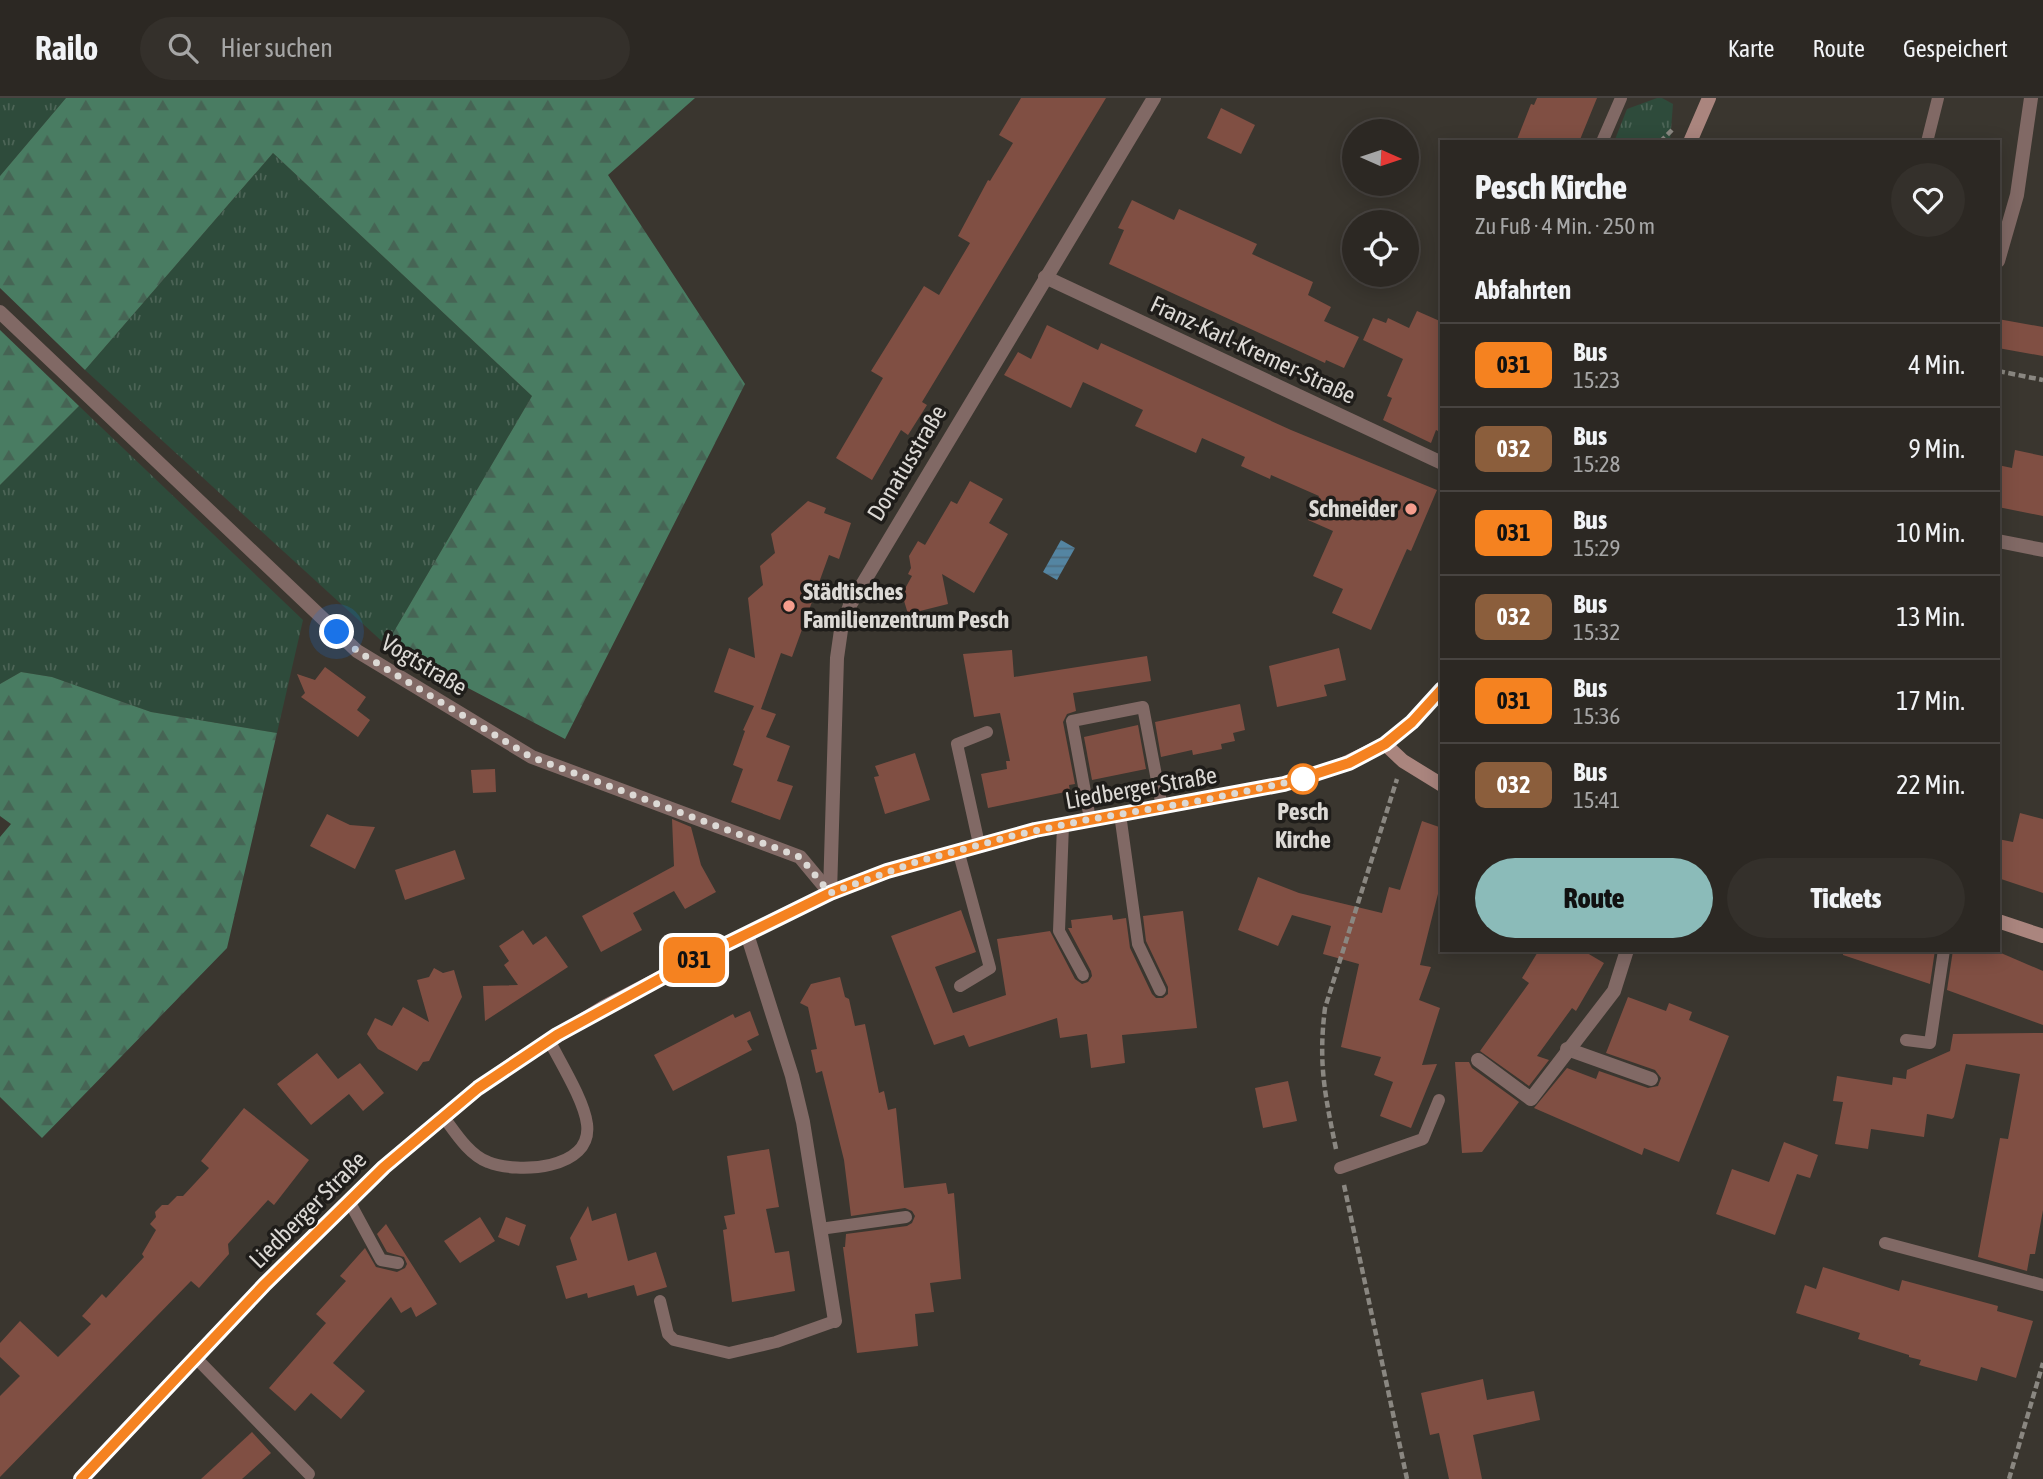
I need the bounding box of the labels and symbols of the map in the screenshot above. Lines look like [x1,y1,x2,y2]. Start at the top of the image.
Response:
north arrow [1342,119,1419,196]
street label: Franz-Karl-Kremer-Straße [1146,290,1360,409]
street label: Donatusstraße [862,400,952,525]
place label: Schneider [1309,495,1398,522]
marker: Schneider [1403,501,1419,517]
place label: Städtisches Familienzentrum Pesch [803,578,1009,633]
marker: Städtisches Familienzentrum Pesch [781,598,797,614]
your location [319,614,354,649]
street label: Vogtstraße [377,629,472,701]
street label: Liedberger Straße [1063,761,1219,814]
marker: Pesch Kirche [1288,764,1318,794]
place label: Pesch Kirche [1275,798,1331,853]
line badge: 031 [654,937,734,983]
street label: Liedberger Straße [244,1146,372,1274]

